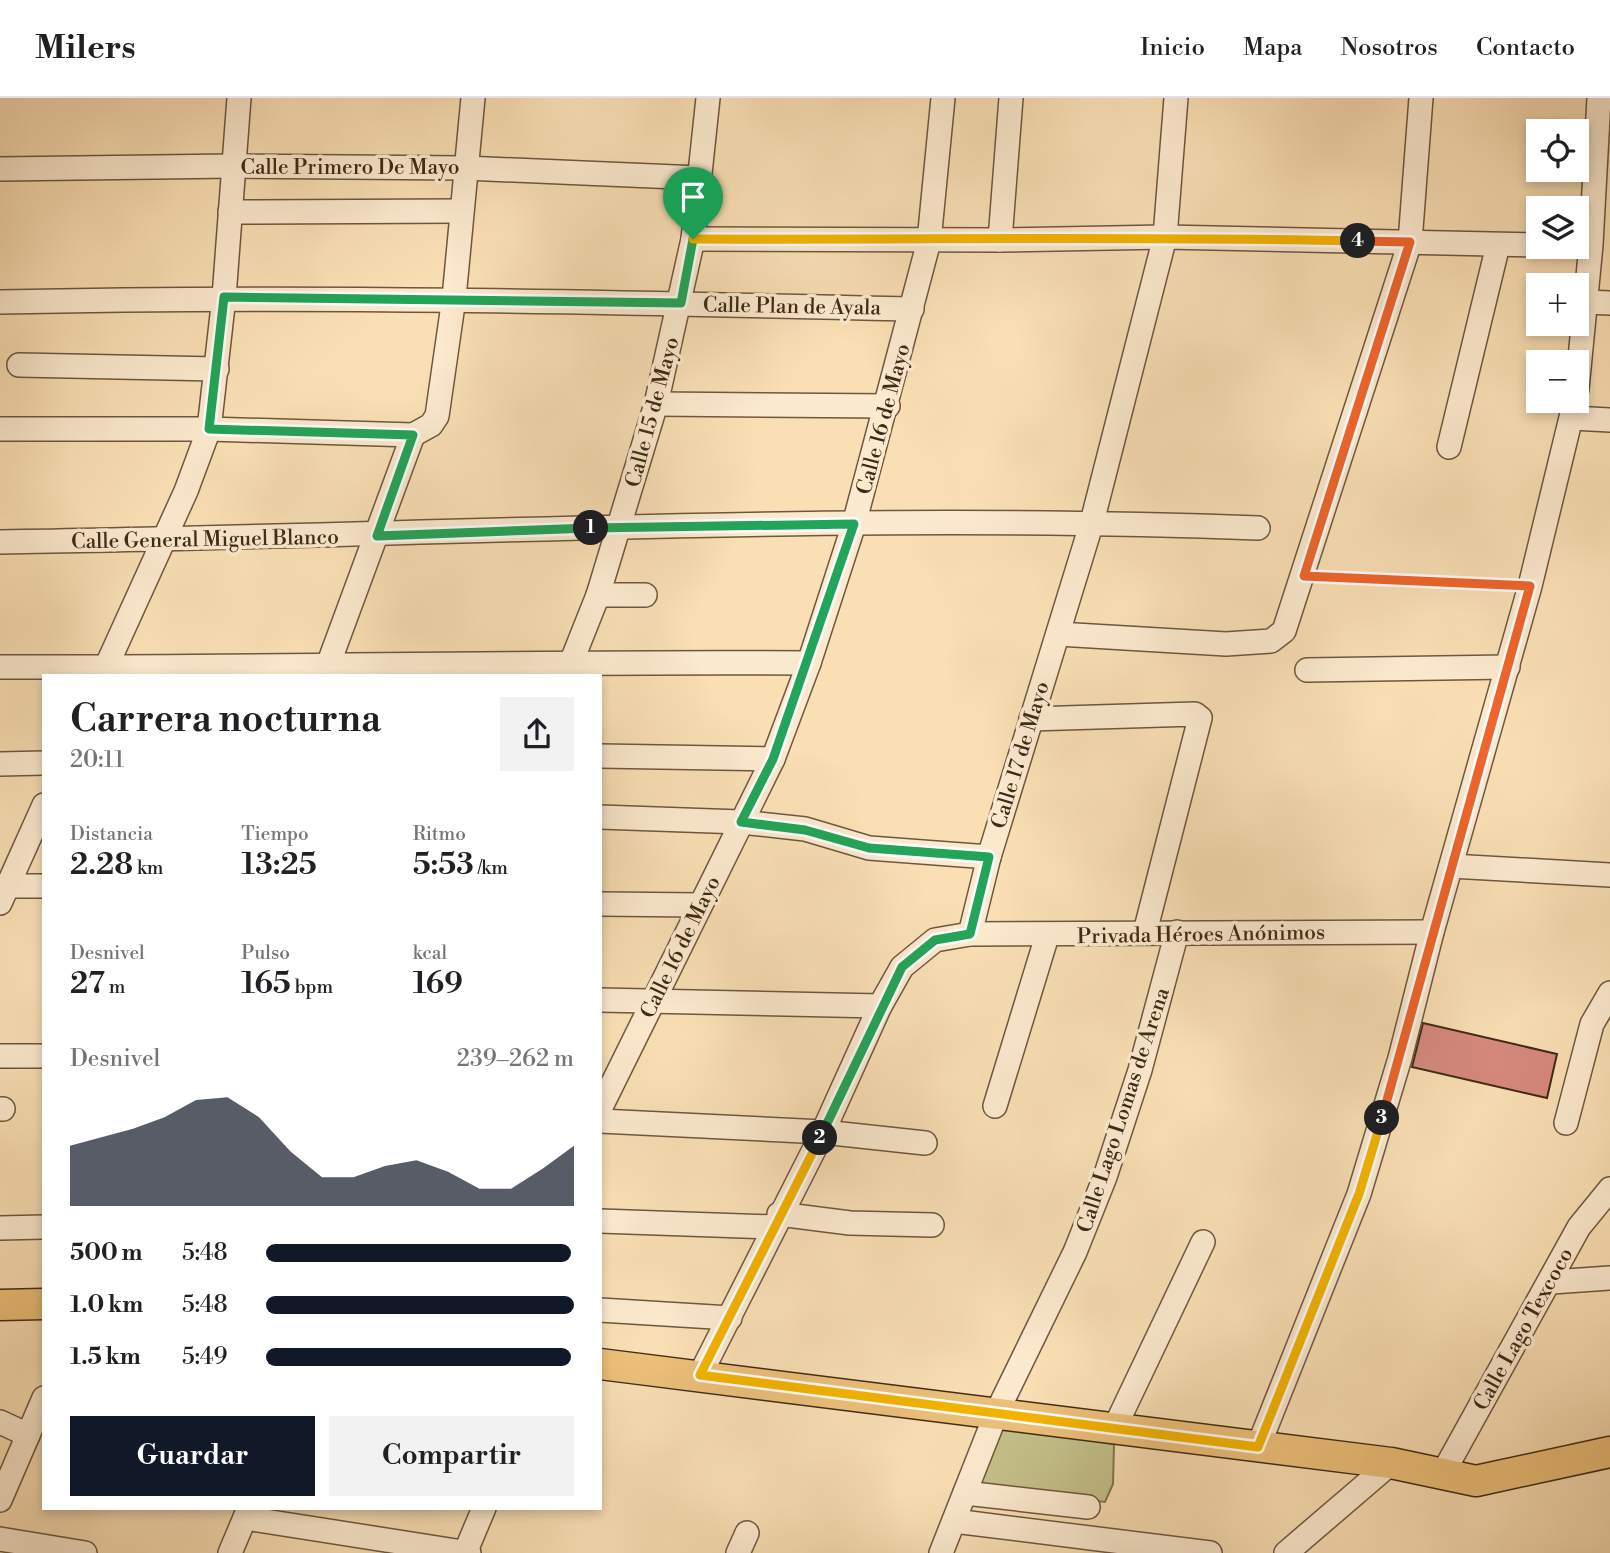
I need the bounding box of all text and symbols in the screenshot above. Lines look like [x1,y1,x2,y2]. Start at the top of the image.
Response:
text: Milers [35,28,136,69]
text: Inicio [1140,33,1205,63]
text: Mapa [1243,33,1302,63]
text: Nosotros [1340,33,1438,63]
text: Contacto [1476,33,1575,63]
map controls [1526,119,1589,413]
button: locate [1526,119,1589,182]
street label: Calle Primero De Mayo [240,155,460,181]
pin [663,167,723,239]
icon: arrive [674,178,712,216]
button: layers [1526,196,1589,259]
pin: 4 [1340,223,1376,258]
text: 4 [1351,228,1364,252]
button: + [1526,273,1589,336]
street label: Calle Plan de Ayala [703,292,882,322]
street label: Calle 15 de Mayo [620,334,686,490]
street label: Calle 16 de Mayo [851,341,917,498]
button: − [1526,350,1589,413]
pin: 1 [574,510,608,546]
text: 1 [586,515,595,539]
street label: Calle General Miguel Blanco [71,525,339,555]
street label: Calle 17 de Mayo [986,678,1056,832]
text: Carrera nocturna [70,696,381,743]
button: share [500,697,574,771]
text: 20:11 [70,746,124,774]
text: Distancia [70,822,153,846]
text: Tiempo [241,822,309,846]
text: Ritmo [413,822,466,846]
text: 2.28 [70,846,133,884]
text: 13:25 [241,846,317,884]
text: 5:53 [413,846,474,884]
text: km [133,856,164,880]
text: /km [474,856,508,880]
street label: Calle 16 de Mayo [635,872,727,1023]
street label: Privada Héroes Anónimos [1077,920,1325,950]
text: Desnivel [70,941,145,965]
text: Pulso [241,941,290,965]
text: kcal [413,941,447,965]
text: 27 [70,965,105,1003]
text: 165 [241,965,291,1003]
text: 169 [413,965,463,1003]
text: m [105,975,125,999]
text: bpm [291,975,333,999]
street label: Calle Lago Lomas de Arena [1072,984,1176,1236]
text: Desnivel [70,1045,160,1073]
text: 239–262 m [457,1045,574,1073]
pin: 3 [1364,1100,1400,1136]
text: 3 [1376,1105,1387,1129]
pin: 2 [802,1121,838,1156]
text: 2 [814,1125,825,1149]
text: 500 m [70,1239,142,1267]
text: 5:48 [182,1239,228,1267]
street label: Calle Lago Texcoco [1468,1243,1579,1416]
text: 1.0 km [70,1291,143,1319]
text: 5:48 [182,1291,228,1319]
text: 1.5 km [70,1343,141,1371]
text: 5:49 [182,1343,228,1371]
button: Guardar [70,1416,315,1496]
button: Compartir [329,1416,574,1496]

